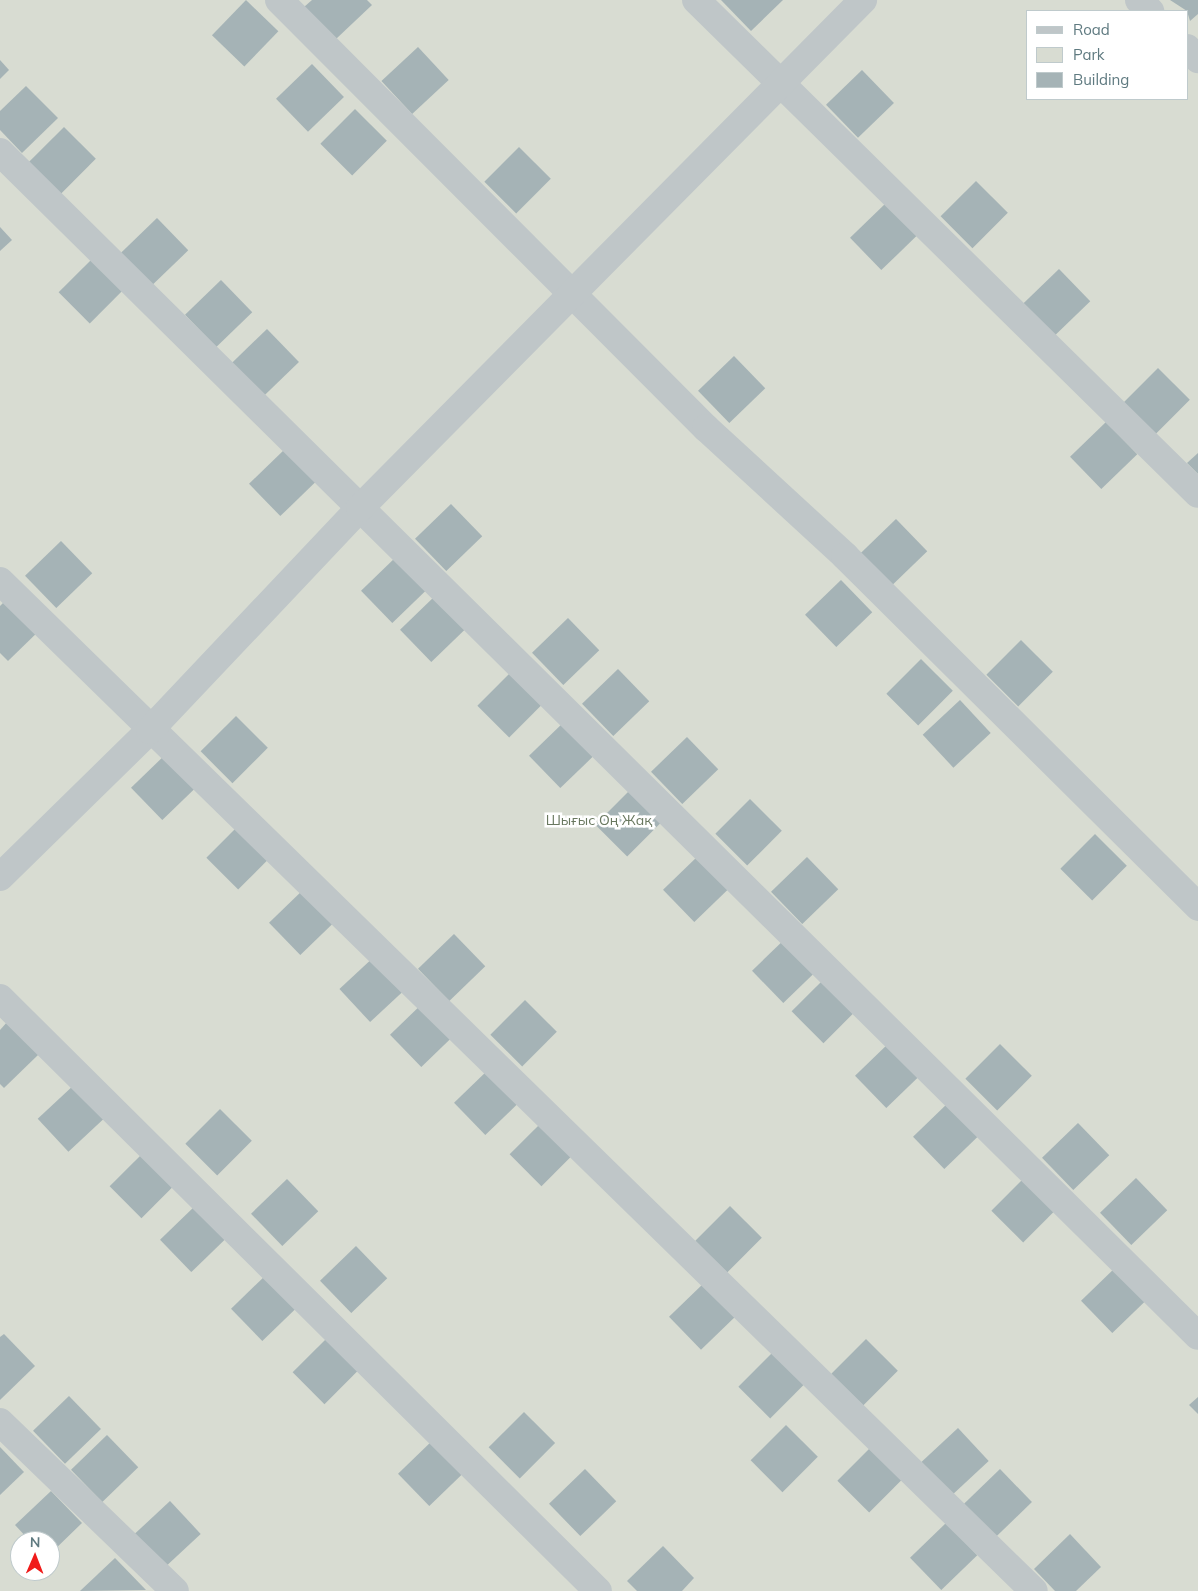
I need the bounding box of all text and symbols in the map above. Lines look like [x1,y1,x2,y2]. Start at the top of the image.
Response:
legend [1026,10,1188,100]
text: Road [1073,20,1110,39]
text: Park [1073,45,1105,64]
text: Building [1073,70,1129,89]
park label: Шығыс Оң Жақ [546,812,652,828]
north arrow [10,1531,60,1581]
text: N [30,1533,41,1551]

